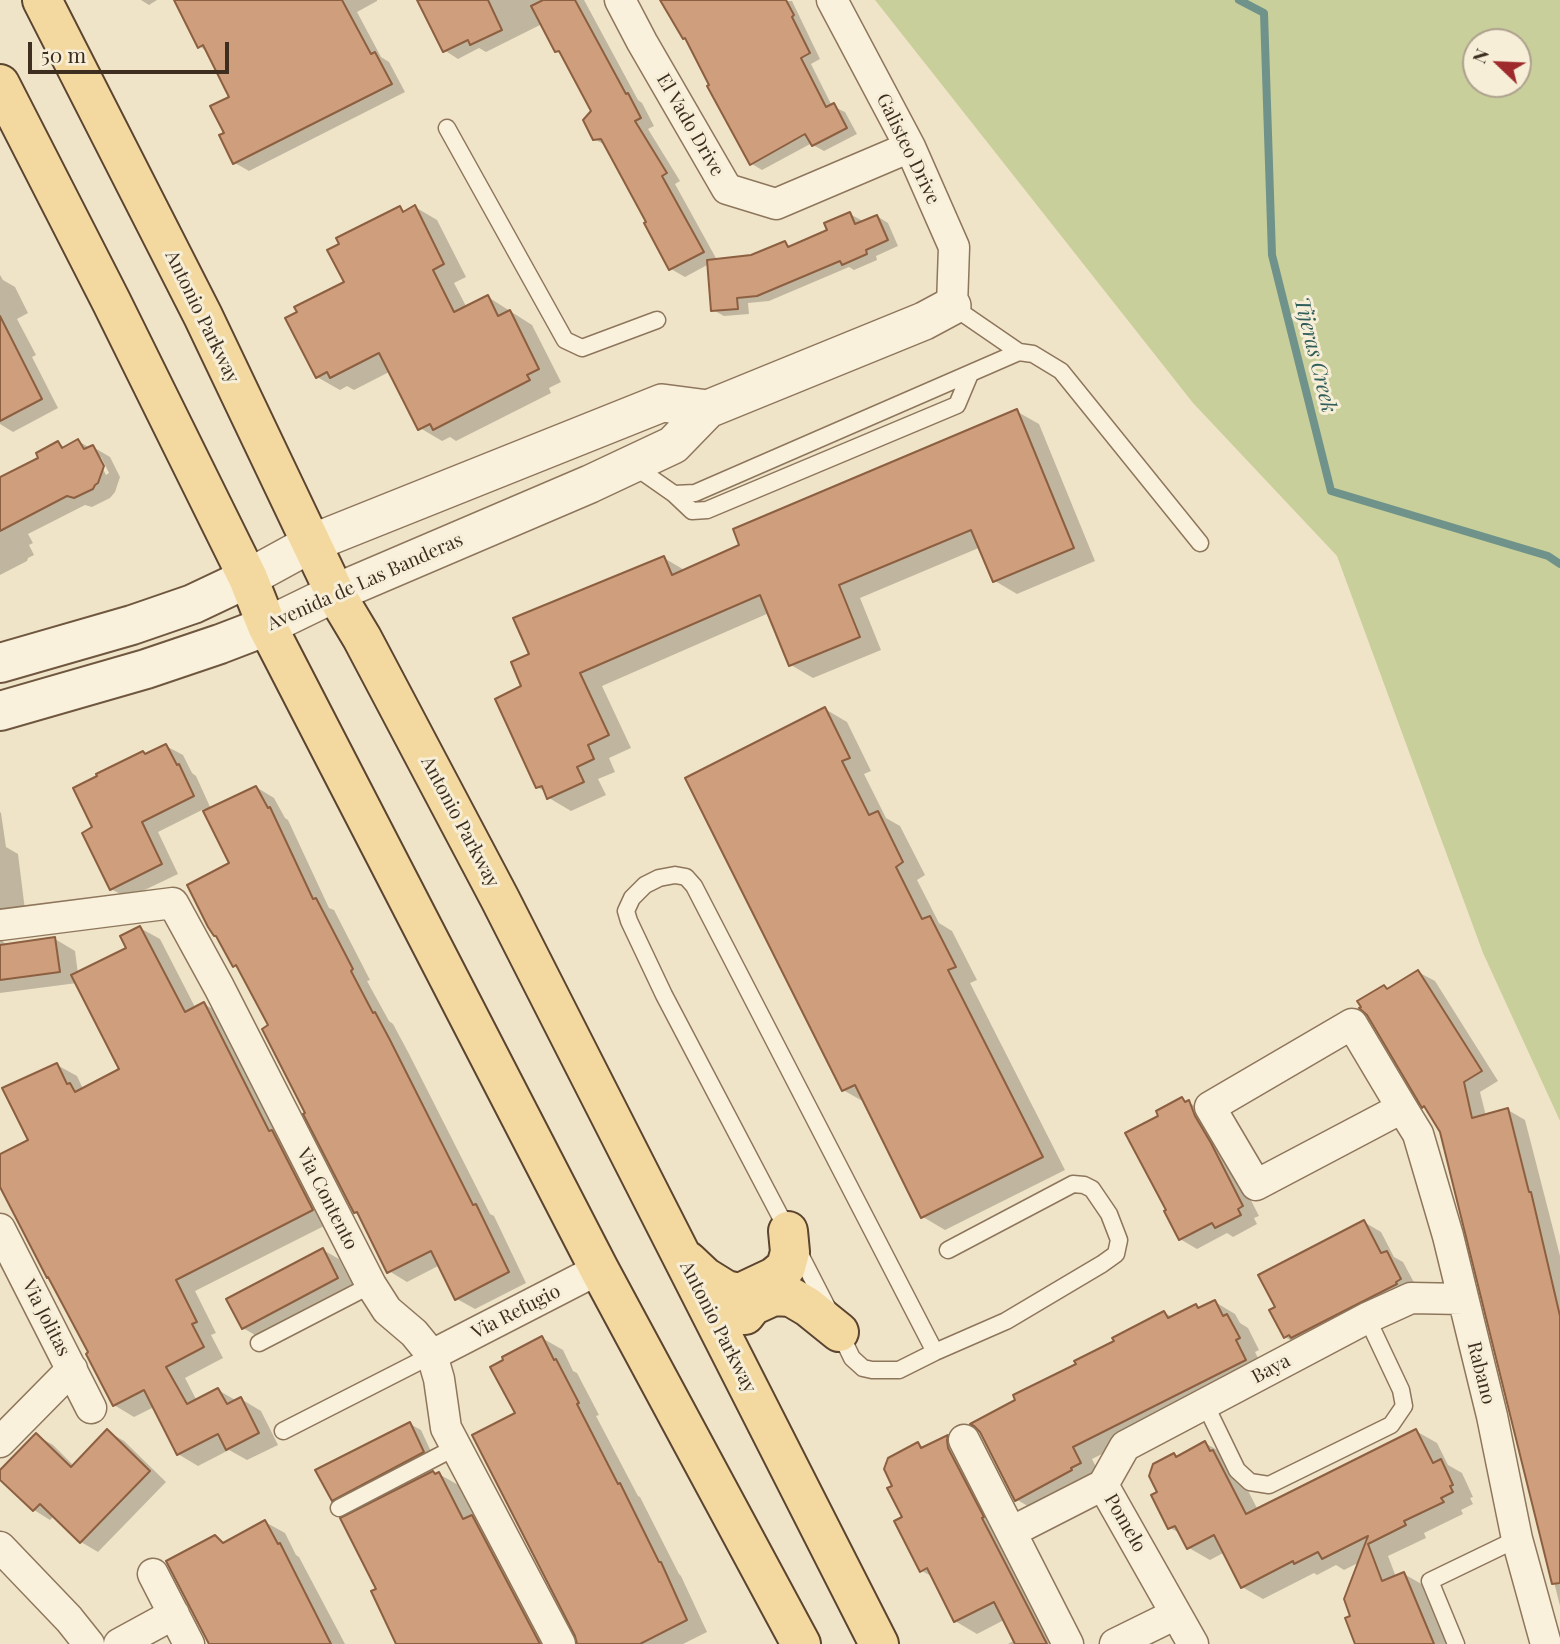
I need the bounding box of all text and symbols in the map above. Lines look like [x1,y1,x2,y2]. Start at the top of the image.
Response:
scale bar [32,28,233,72]
north arrow [1462,28,1532,98]
text: 50 m [41,40,86,68]
text: N [1465,44,1494,67]
street label: El Vado Drive [651,70,729,180]
street label: Galisteo Drive [871,90,945,208]
street label: Antonio Parkway [160,247,244,387]
water label: Tijeras Creek [1288,295,1342,415]
street label: Avenida de Las Banderas [264,529,466,635]
street label: Antonio Parkway [416,753,504,891]
street label: Via Contento [292,1144,362,1254]
street label: Antonio Parkway [675,1257,761,1397]
street label: Via Jolitas [17,1276,75,1360]
street label: Via Refugio [468,1280,564,1344]
street label: Rabano [1462,1339,1500,1407]
street label: Baya [1248,1350,1294,1388]
street label: Pomelo [1099,1490,1151,1556]

